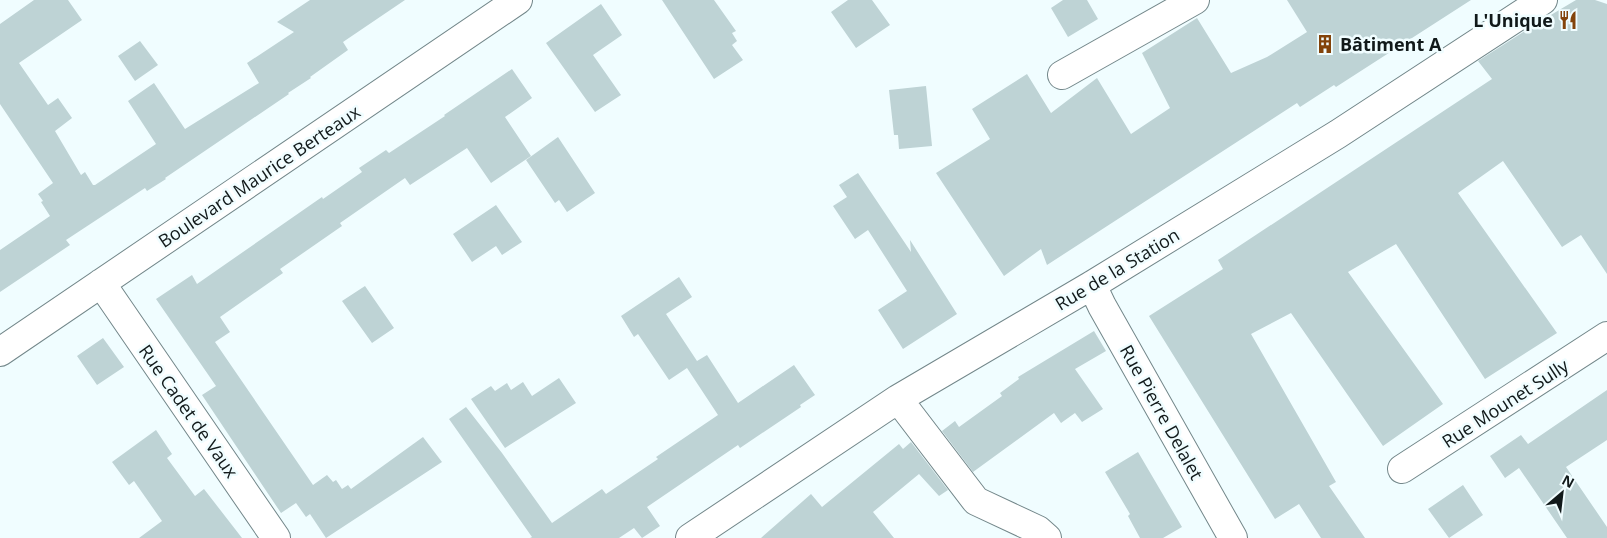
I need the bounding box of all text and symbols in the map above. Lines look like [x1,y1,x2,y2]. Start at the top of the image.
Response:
place label: L'Unique [1473,8,1553,32]
restaurant icon: L'Unique [1557,9,1579,31]
place label: Bâtiment A [1340,32,1442,56]
building icon: Bâtiment A [1314,33,1336,55]
street label: Boulevard Maurice Berteaux [153,99,365,253]
street label: Rue de la Station [1050,222,1184,316]
street label: Rue Cadet de Vaux [134,340,244,483]
street label: Rue Pierre Delalet [1115,340,1209,484]
street label: Rue Mounet Sully [1437,353,1574,453]
north arrow [1537,468,1587,518]
text: N [1559,470,1578,492]

